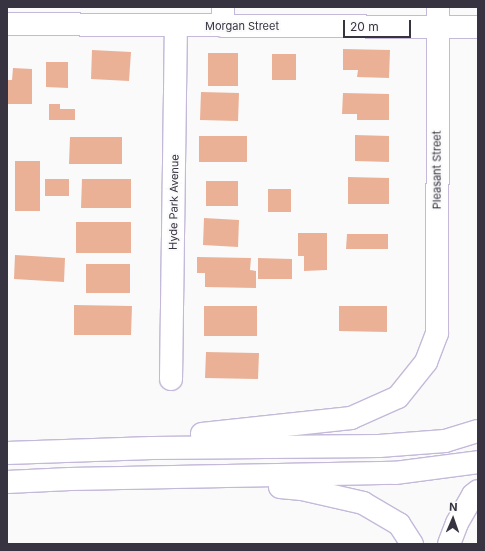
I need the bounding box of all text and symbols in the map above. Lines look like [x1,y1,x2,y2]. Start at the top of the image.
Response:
scale bar [345,12,413,38]
street label: Morgan Street [205,19,279,33]
text: 20 m [350,19,379,34]
street label: Pleasant Street [430,131,444,209]
street label: Hyde Park Avenue [167,154,181,250]
north arrow [433,499,473,539]
text: N [449,500,458,514]

